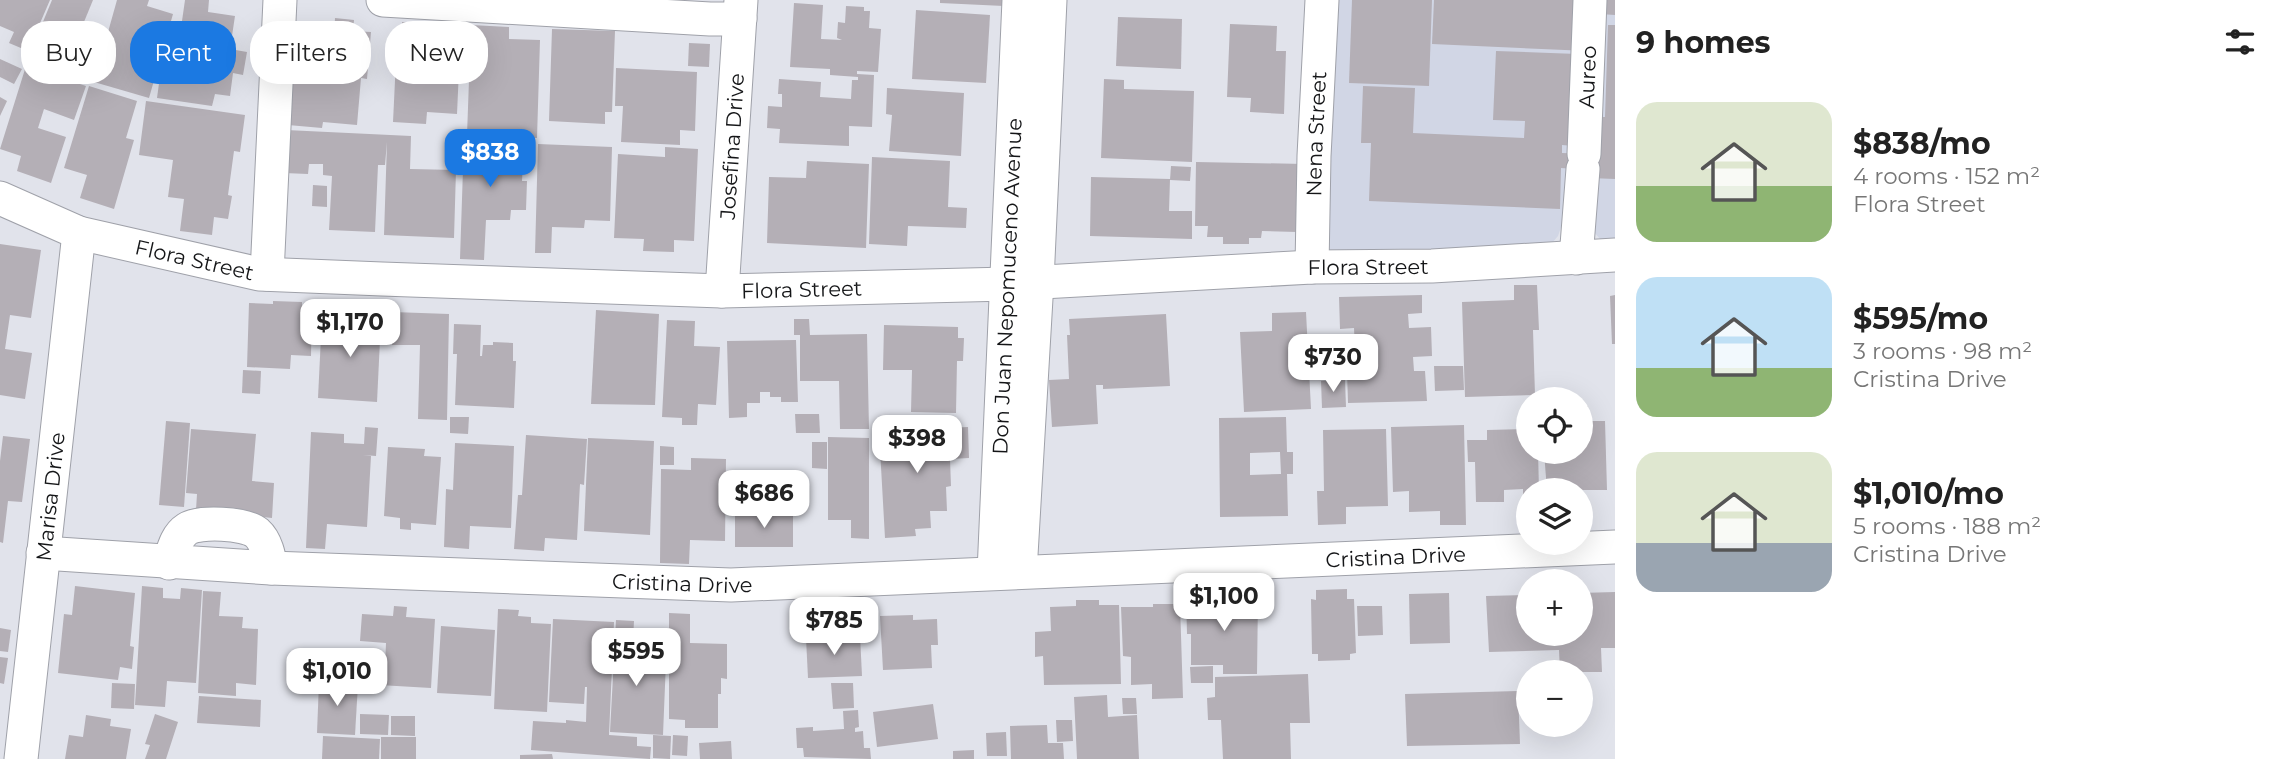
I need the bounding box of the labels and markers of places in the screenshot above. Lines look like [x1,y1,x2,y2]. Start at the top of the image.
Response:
pin: $838 [449,130,531,189]
pin: $1,170 [293,300,407,359]
pin: $730 [1292,334,1374,394]
pin: $398 [876,416,958,475]
pin: $686 [723,470,805,530]
pin: $1,100 [1167,574,1281,633]
pin: $785 [793,598,875,657]
pin: $595 [595,628,677,688]
pin: $1,010 [280,648,394,708]

